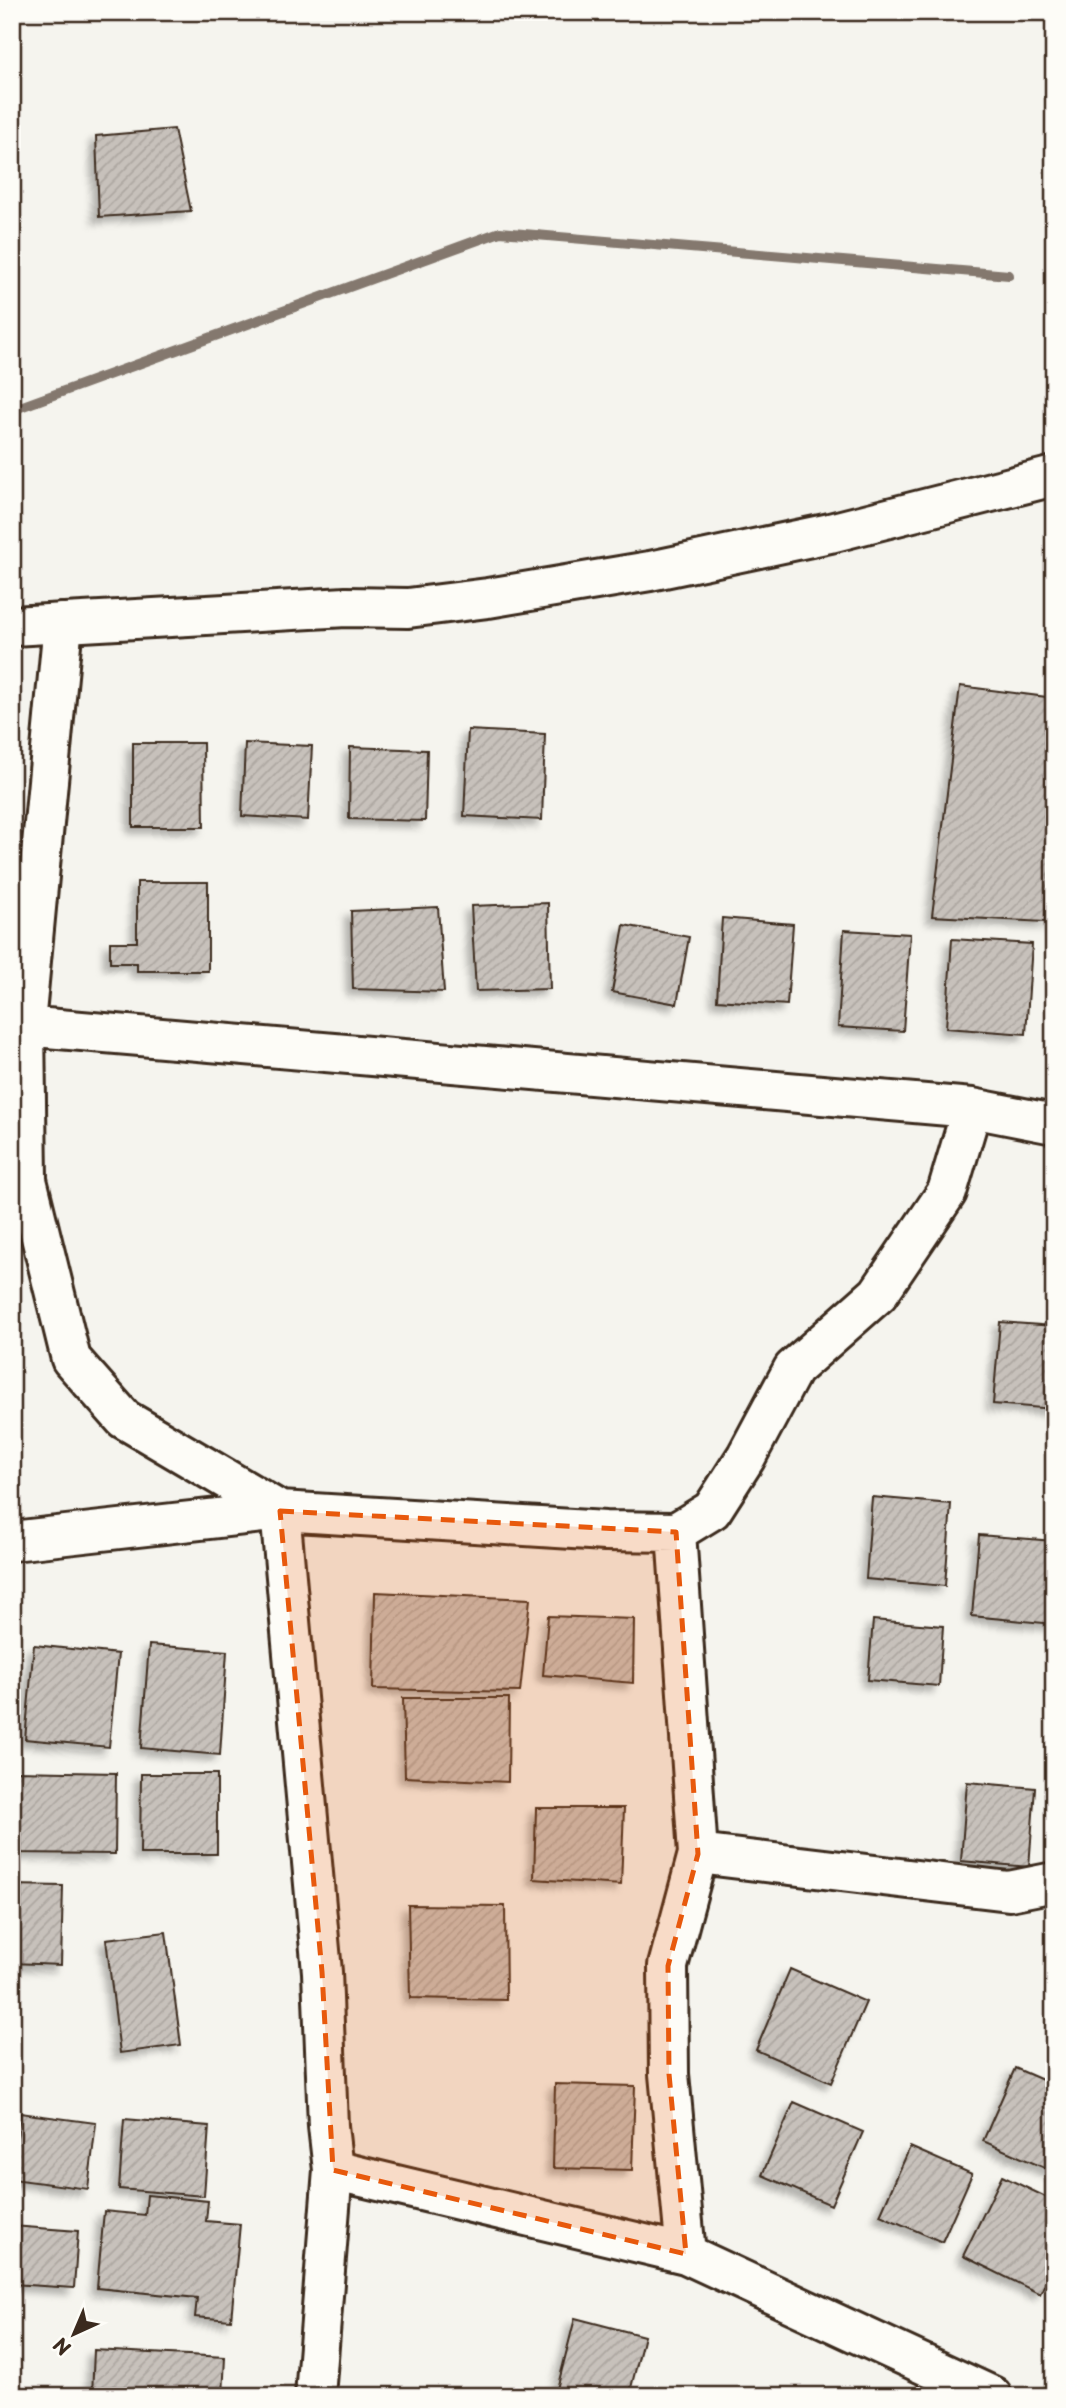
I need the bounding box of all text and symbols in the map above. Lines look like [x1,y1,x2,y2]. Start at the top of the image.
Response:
north arrow [38,2300,108,2370]
text: N [46,2332,77,2362]

